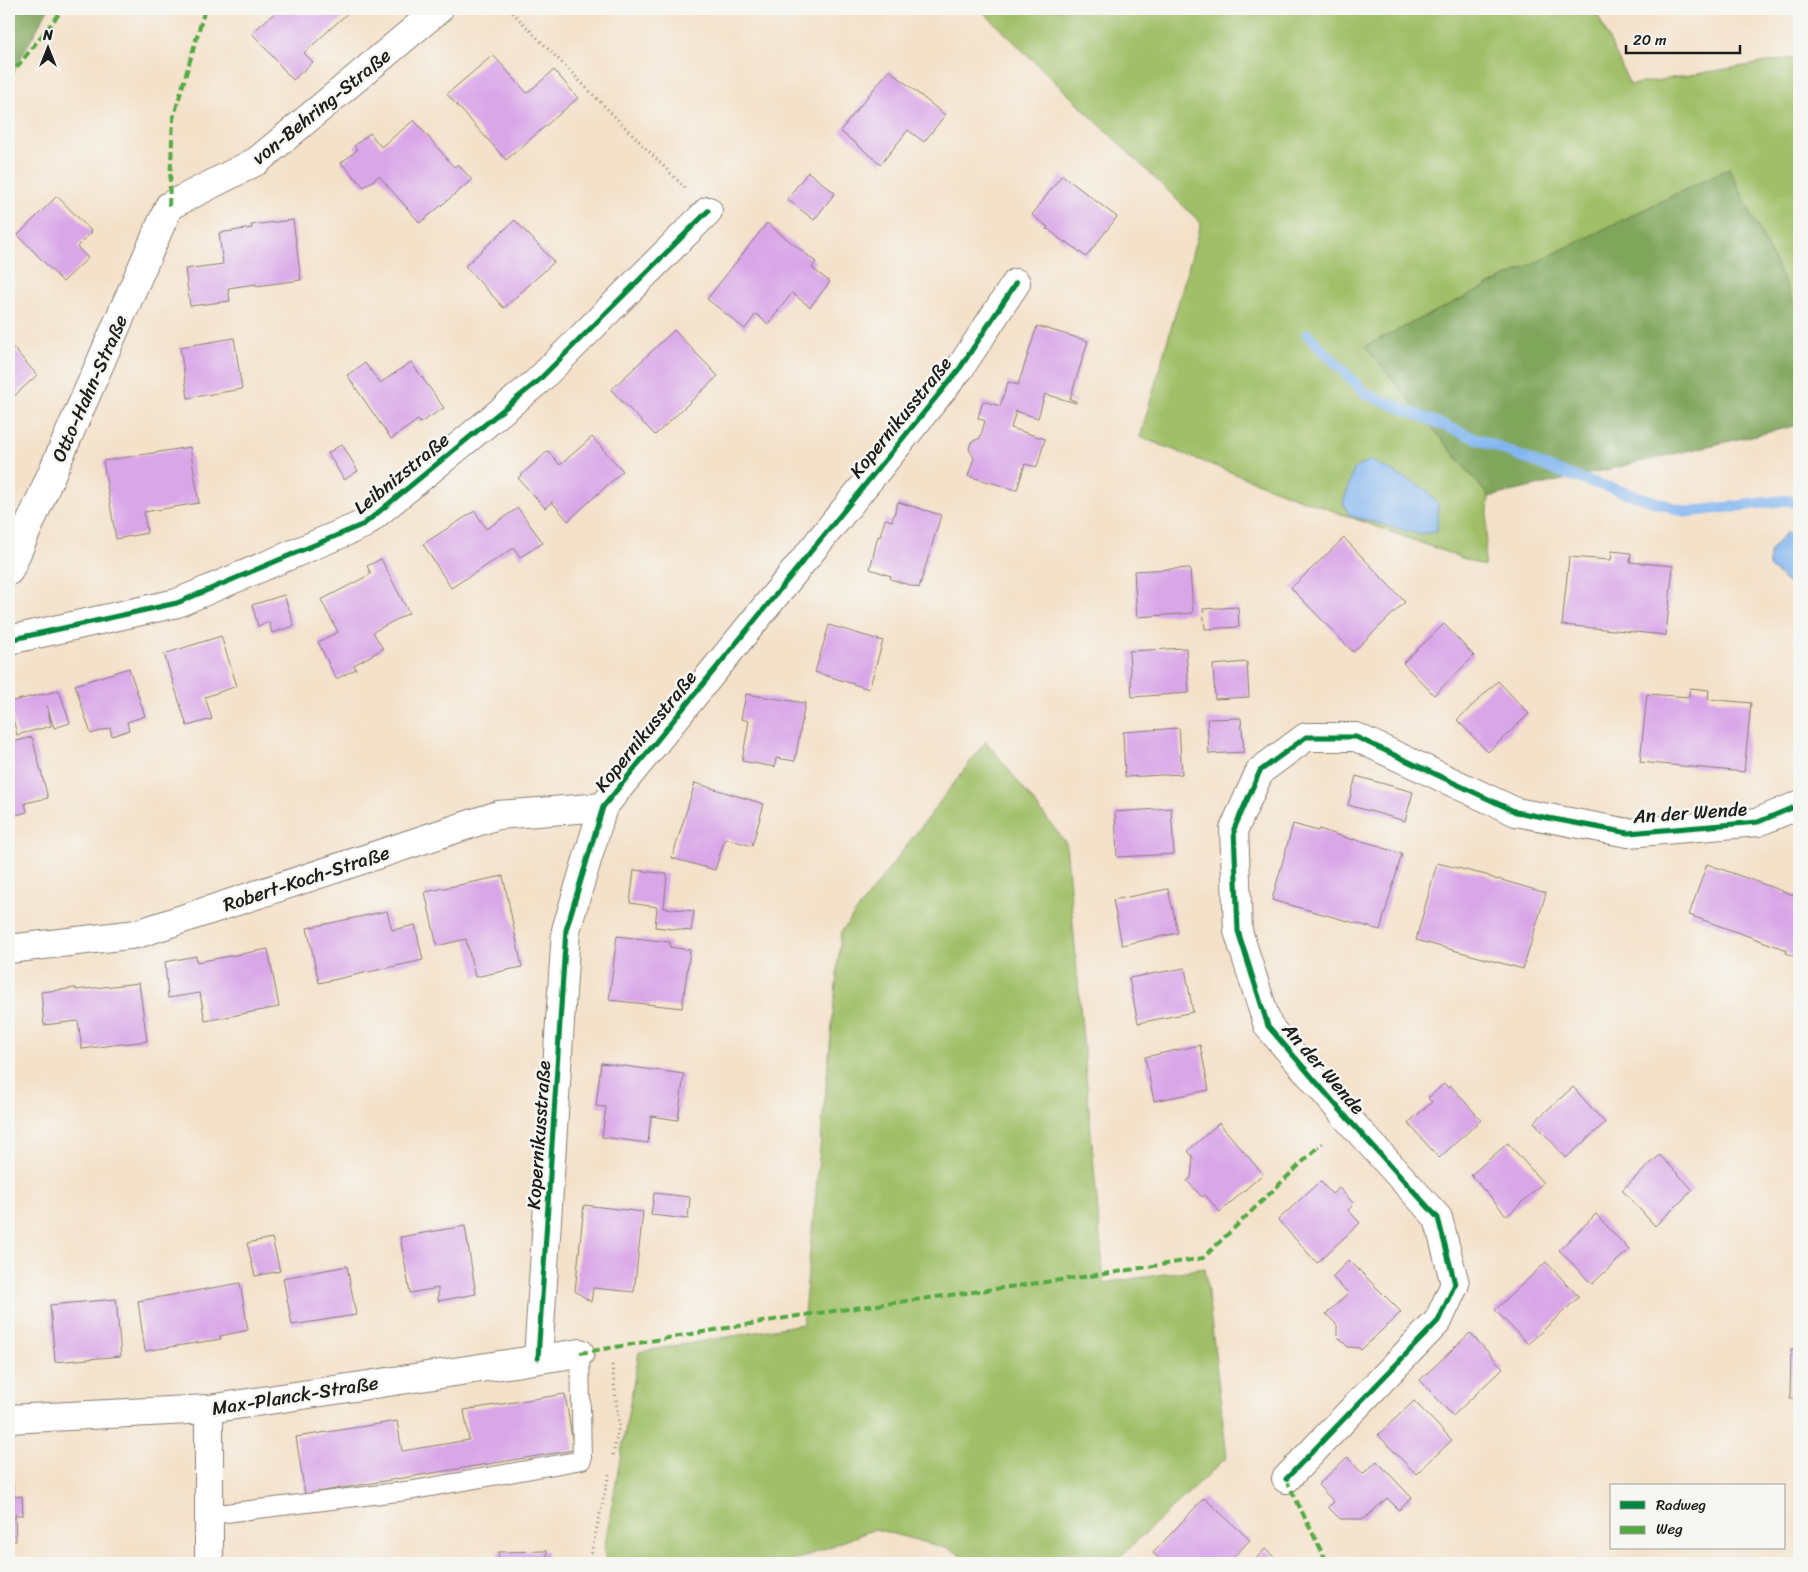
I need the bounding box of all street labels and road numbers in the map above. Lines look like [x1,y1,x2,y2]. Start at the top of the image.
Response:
street label: von-Behring-Straße [244,39,398,173]
street label: Otto-Hahn-Straße [42,309,137,467]
street label: Kopernikusstraße [841,349,960,486]
street label: Leibnizstraße [346,424,457,523]
street label: Kopernikusstraße [586,663,705,800]
street label: An der Wende [1631,792,1748,833]
street label: Robert-Koch-Straße [219,836,394,921]
street label: An der Wende [1273,1014,1373,1122]
street label: Kopernikusstraße [517,1060,560,1211]
street label: Max-Planck-Straße [209,1366,381,1425]

